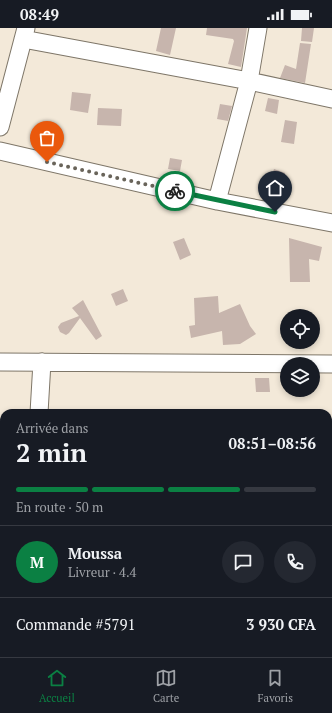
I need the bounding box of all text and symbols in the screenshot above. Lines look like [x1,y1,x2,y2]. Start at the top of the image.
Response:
text: 08:49 [20,4,59,24]
pin [30,121,64,162]
icon: bag [36,127,58,149]
courier [155,171,195,211]
pin [258,171,292,212]
icon: home [264,177,286,199]
icon: bike [164,180,186,202]
map controls [280,309,320,397]
button: locate [280,309,320,349]
button: layers [280,357,320,397]
text: Arrivée dans [16,419,89,437]
text: 08:51–08:56 [229,433,316,453]
text: 2 min [16,435,87,469]
text: En route · 50 m [16,498,103,516]
button: chat [222,541,264,583]
button: phone [274,541,316,583]
text: Moussa [68,543,122,563]
text: M [30,552,44,572]
text: Livreur · 4.4 [68,563,137,581]
text: Commande #5791 [16,614,135,634]
text: 3 930 CFA [246,614,316,634]
tab: Accueil [39,667,75,705]
tab: Carte [153,667,179,705]
tab: Favoris [258,667,293,705]

